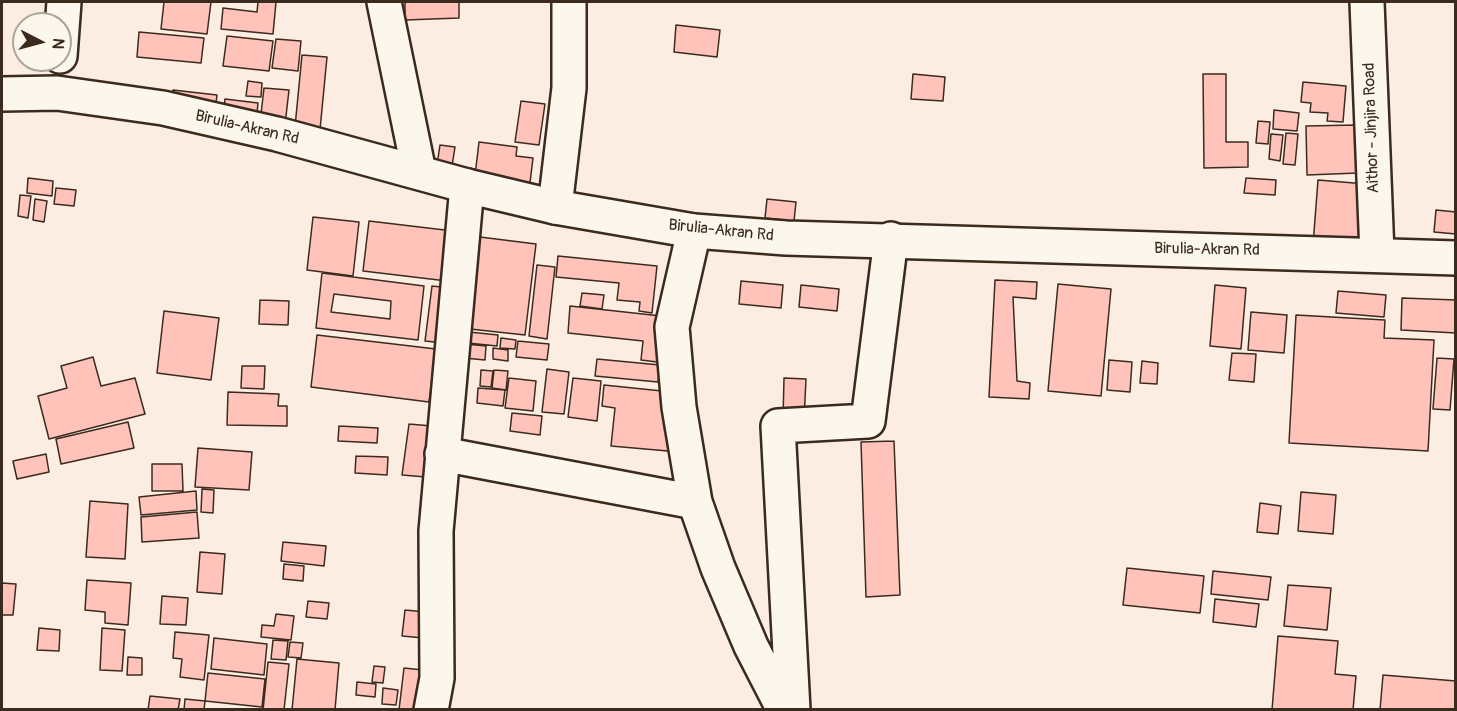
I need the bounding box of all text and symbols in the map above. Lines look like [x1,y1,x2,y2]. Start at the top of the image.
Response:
north arrow [12,12,72,72]
text: N [47,37,68,50]
street label: Aithor - Jinjira Road [1360,62,1384,194]
street label: Birulia-Akran Rd [193,107,301,149]
street label: Birulia-Akran Rd [667,216,775,246]
street label: Birulia-Akran Rd [1154,239,1260,261]

